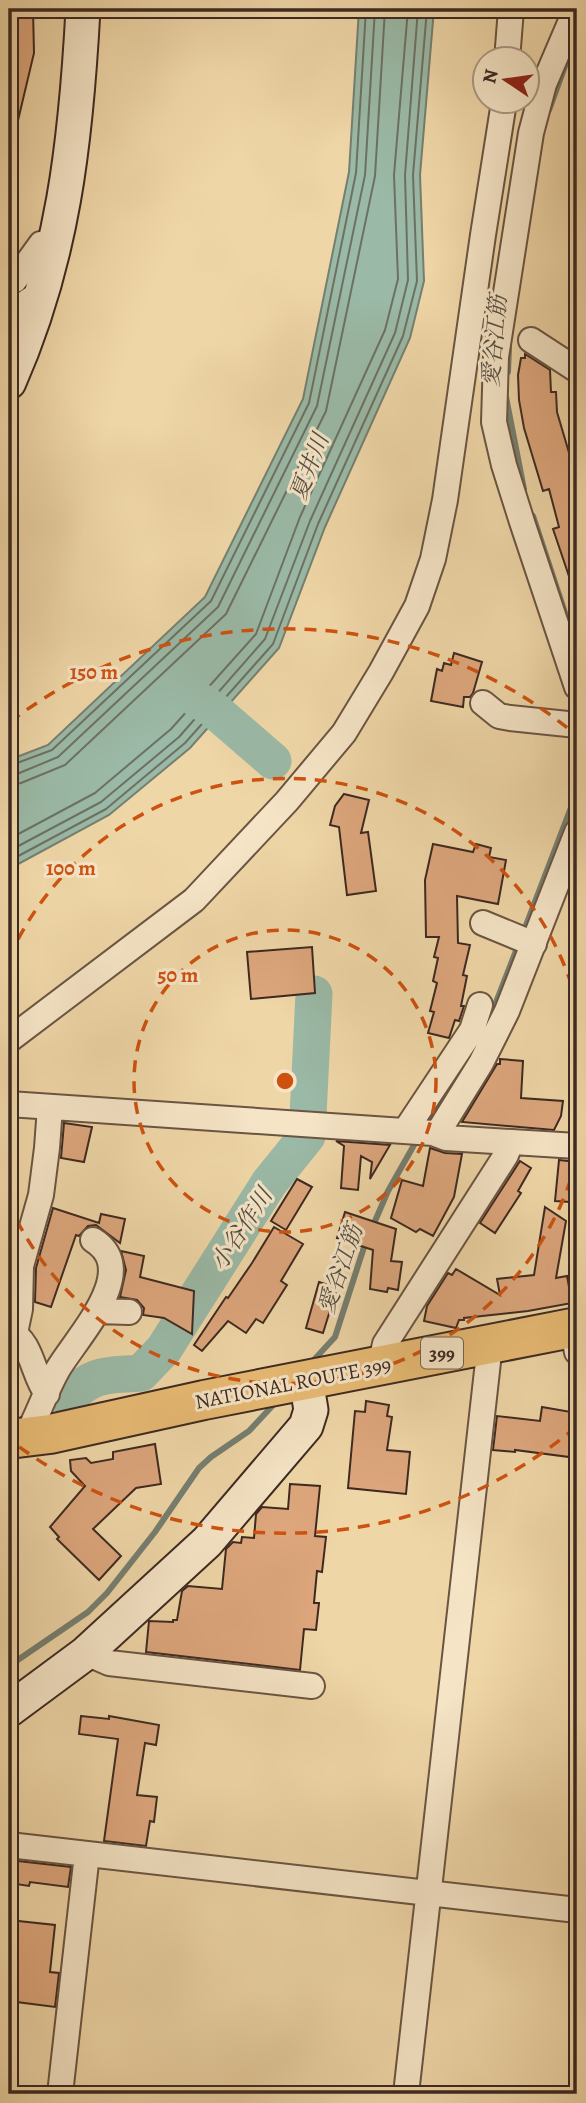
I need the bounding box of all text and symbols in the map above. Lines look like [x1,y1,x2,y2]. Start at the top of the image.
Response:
north arrow [470,46,540,116]
text: N [476,67,505,86]
water label: 愛谷江筋 [475,290,514,388]
water label: 夏井川 [283,427,337,505]
text: 150 m [70,658,119,686]
text: 100 m [46,854,96,882]
text: 50 m [158,961,199,989]
centre of rings [273,1069,297,1093]
water label: 小谷作川 [203,1180,281,1276]
water label: 愛谷江筋 [311,1217,371,1318]
road number: 399 [421,1338,463,1368]
street label: NATIONAL ROUTE 399 [192,1350,394,1416]

